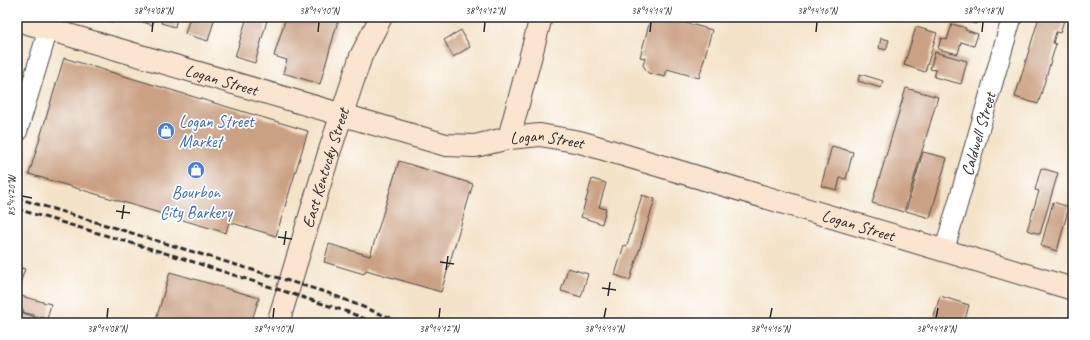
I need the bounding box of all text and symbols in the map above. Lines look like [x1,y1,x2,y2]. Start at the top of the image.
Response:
text: 38°14'08"N [133,4,175,17]
text: 38°14'10"N [299,4,341,17]
text: 38°14'12"N [465,4,507,17]
text: 38°14'14"N [631,4,673,17]
text: 38°14'16"N [797,4,839,17]
text: 38°14'18"N [963,4,1005,17]
street label: Logan Street [183,60,262,101]
street label: Caldwell Street [956,88,1001,178]
street label: East Kentucky Street [297,103,355,230]
place label: Logan Street Market [179,111,256,152]
shop icon: Logan Street Market [156,121,176,141]
street label: Logan Street [509,125,589,154]
shop icon: Bourbon City Barkery [186,160,206,180]
text: 85°44'20"W [5,174,18,216]
place label: Bourbon City Barkery [160,182,233,223]
street label: Logan Street [819,205,899,247]
text: 38°14'08"N [87,322,129,335]
text: 38°14'10"N [253,322,295,335]
text: 38°14'12"N [419,322,461,335]
text: 38°14'14"N [584,322,626,335]
text: 38°14'16"N [750,322,792,335]
text: 38°14'18"N [916,322,958,335]

